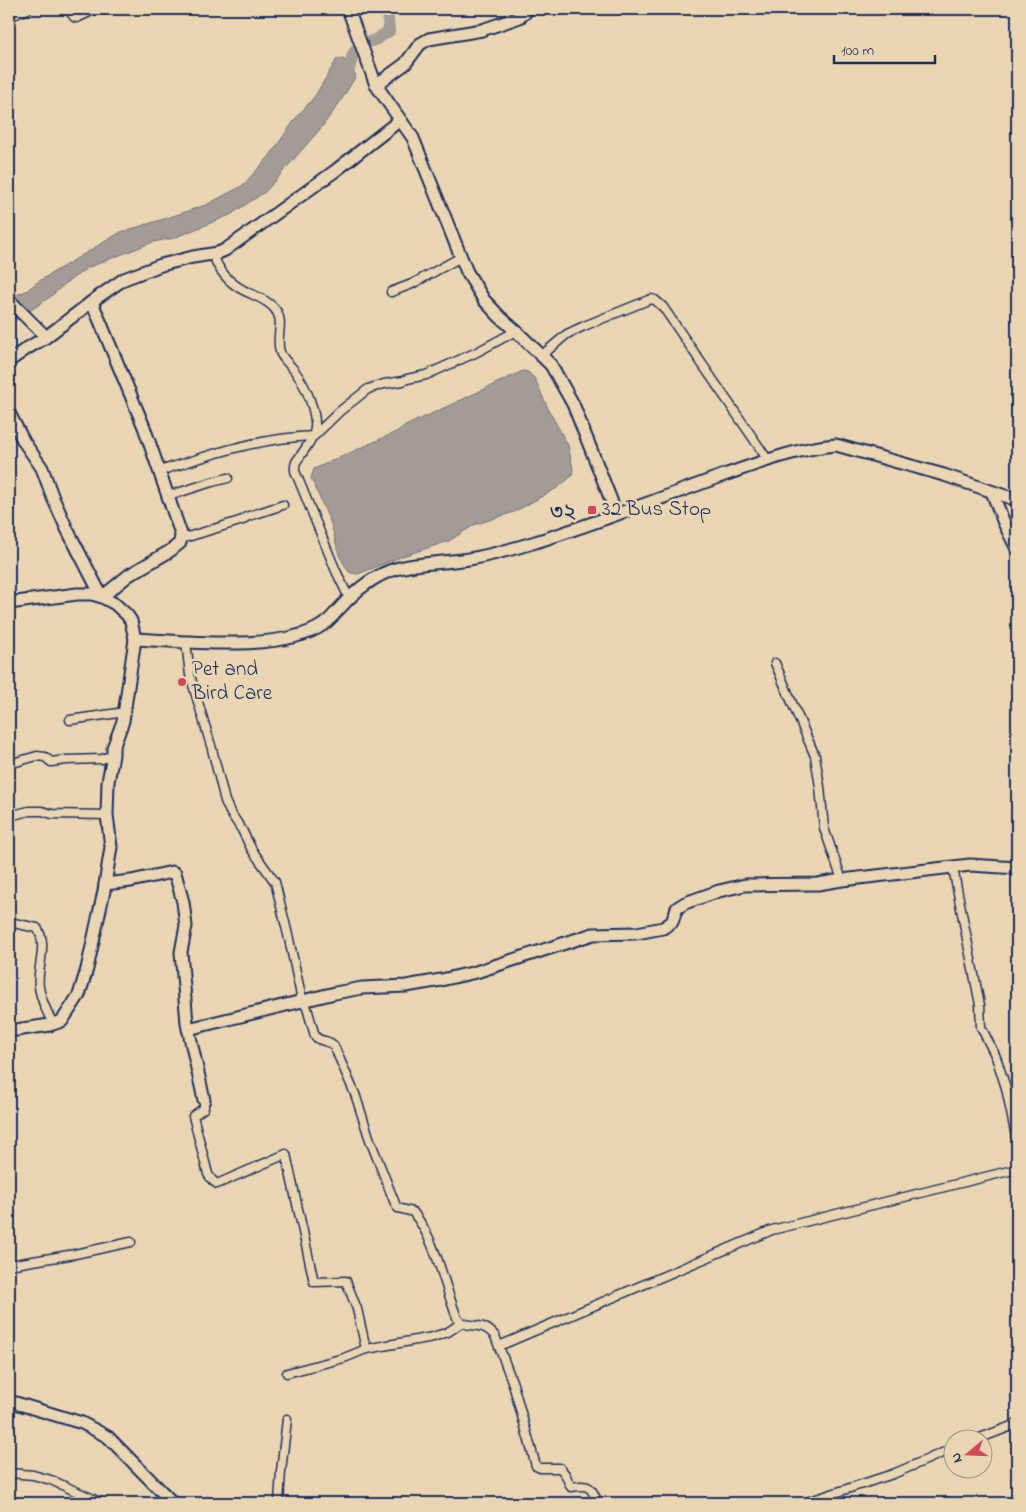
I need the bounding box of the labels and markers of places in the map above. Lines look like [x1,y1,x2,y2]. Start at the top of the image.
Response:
place label: 32 Bus Stop [602,495,711,525]
marker: 32 Bus Stop [586,504,598,516]
place label: Pet and Bird Care [191,655,273,709]
marker: Pet and Bird Care [176,676,188,688]

